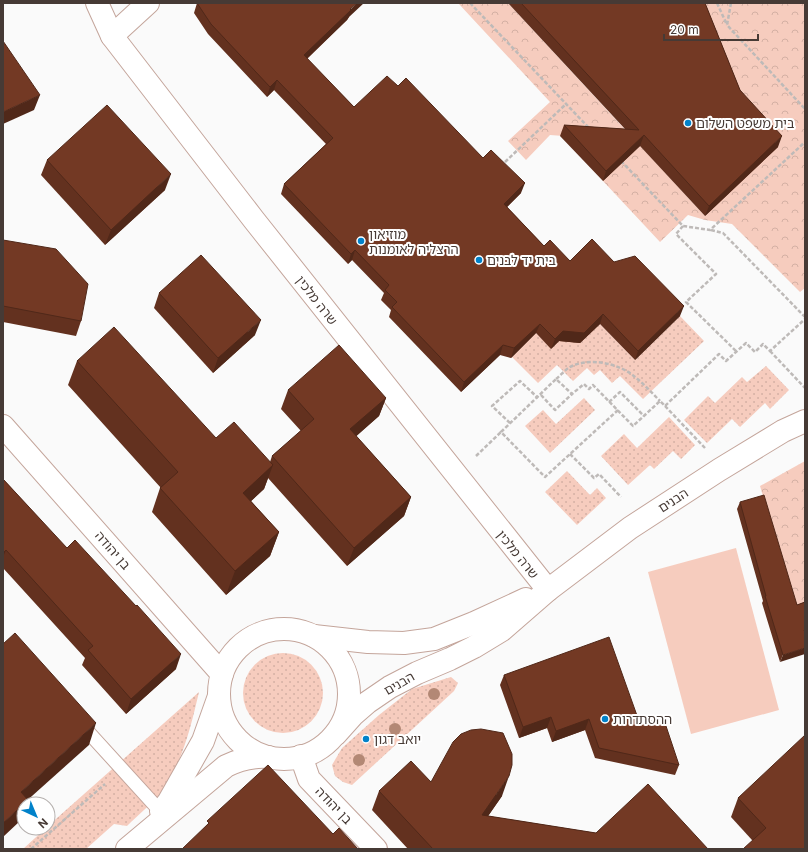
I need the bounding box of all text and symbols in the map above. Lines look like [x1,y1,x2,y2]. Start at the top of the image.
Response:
scale bar [664,16,758,42]
text: 20 m [670,22,699,37]
place label: בית משפט השלום [696,115,794,131]
marker: בית משפט השלום [683,118,693,128]
place label: מוזיאון הרצליה לאומנות [369,226,459,257]
marker: מוזיאון הרצליה לאומנות [356,236,366,246]
place label: בית יד לבנים [487,252,556,268]
marker: בית יד לבנים [474,255,484,265]
street label: שרה מלכין [293,272,341,328]
street label: הבנים [655,484,691,516]
street label: שרה מלכין [494,526,542,582]
street label: בן יהודה [92,527,134,573]
street label: הבנים [381,668,417,698]
place label: ההסתדרות [613,711,672,727]
marker: ההסתדרות [600,714,610,724]
place label: יואב דגון [374,731,421,747]
marker: יואב דגון [361,734,371,744]
street label: בן יהודה [312,783,356,827]
north arrow [16,796,56,836]
text: N [35,815,51,831]

